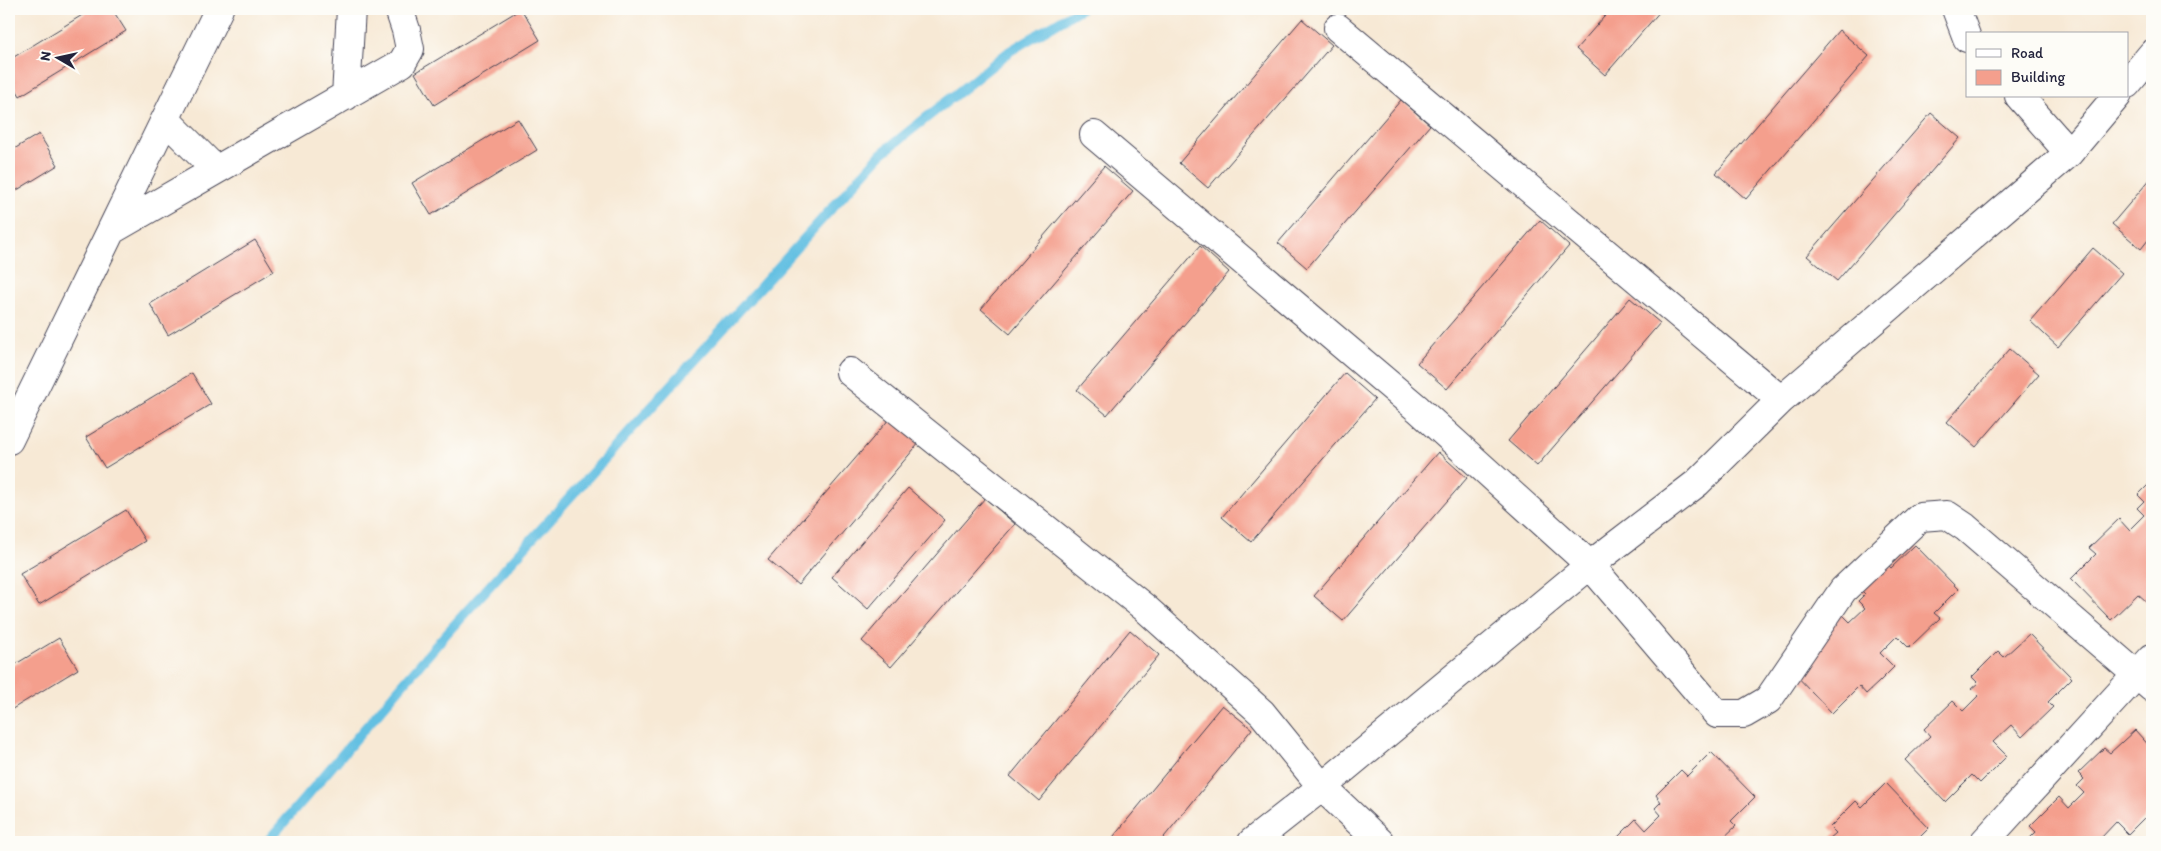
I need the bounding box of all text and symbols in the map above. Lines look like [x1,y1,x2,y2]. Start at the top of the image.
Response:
north arrow [32,32,82,82]
legend [1966,32,2128,98]
text: Road [2011,44,2044,62]
text: N [37,50,55,62]
text: Building [2011,68,2065,86]

